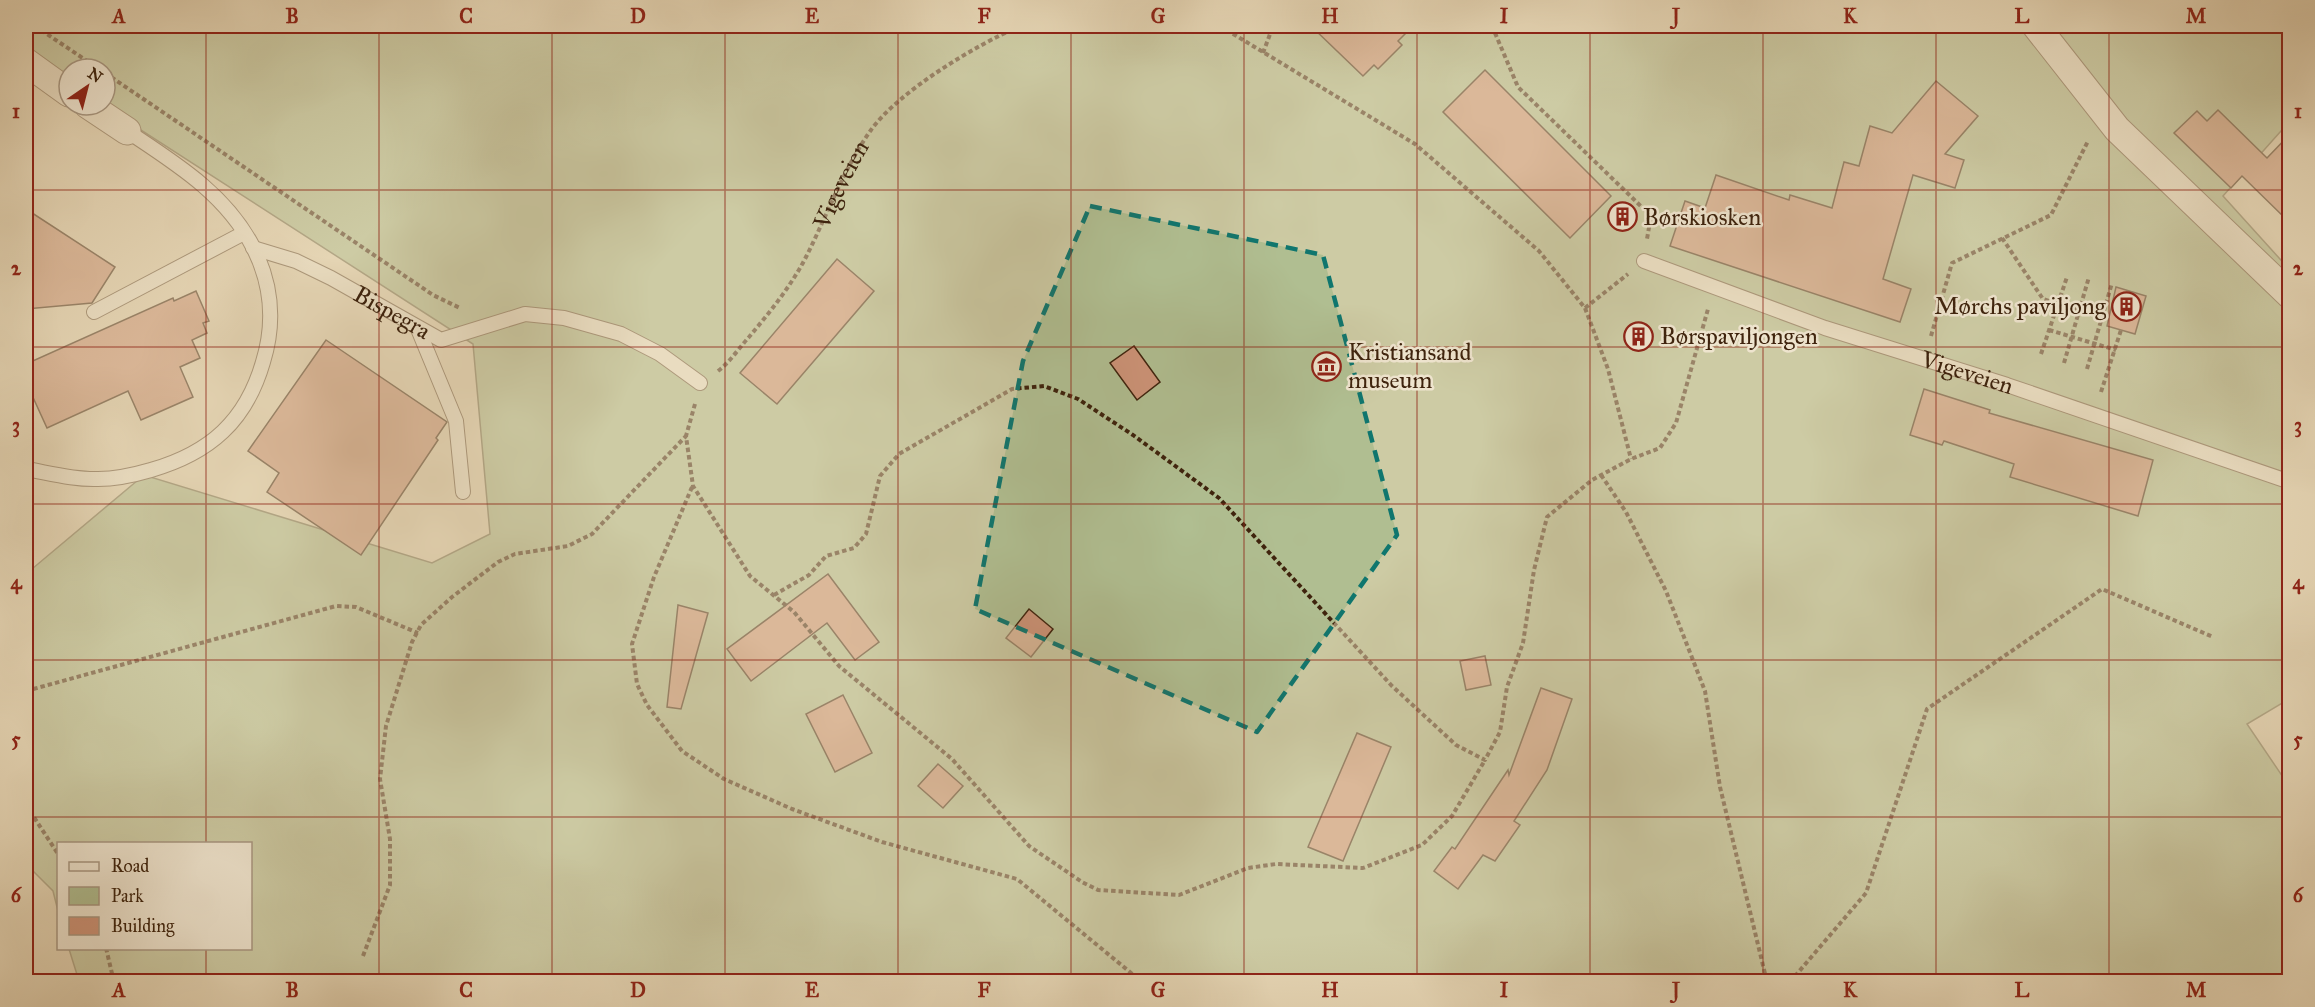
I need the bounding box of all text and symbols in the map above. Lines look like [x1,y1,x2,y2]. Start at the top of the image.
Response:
text: A [110,4,126,28]
text: B [285,4,299,28]
text: C [459,4,473,28]
text: D [630,4,646,28]
text: E [805,4,820,28]
text: F [977,4,991,28]
text: G [1151,4,1166,28]
text: H [1321,4,1339,28]
text: I [1500,4,1509,28]
text: J [1669,4,1681,30]
text: K [1843,4,1858,28]
text: L [2015,4,2030,28]
text: M [2186,4,2207,28]
north arrow [57,57,117,117]
text: N [84,63,107,87]
text: 1 [12,99,20,123]
text: 1 [2294,99,2302,123]
street label: Vigeveien [806,135,876,234]
building icon: Børskiosken [1606,201,1638,233]
place label: Børskiosken [1643,202,1761,232]
text: 2 [11,256,22,280]
text: 2 [2293,256,2304,280]
street label: Bispegra [348,279,437,346]
building icon: Mørchs paviljong [2111,290,2143,322]
place label: Mørchs paviljong [1934,291,2107,321]
building icon: Børspaviljongen [1623,320,1655,352]
place label: Børspaviljongen [1660,321,1818,351]
place label: Kristiansand museum [1348,337,1472,395]
street label: Vigeveien [1916,344,2017,401]
museum icon: Kristiansand museum [1311,350,1343,382]
text: 3 [12,413,20,438]
text: 3 [2294,413,2302,438]
text: 4 [10,570,22,595]
text: 4 [2292,570,2304,595]
text: 5 [11,727,21,751]
text: 5 [2293,727,2303,751]
legend [57,842,252,950]
text: Road [111,855,149,877]
text: 6 [11,883,23,907]
text: 6 [2293,883,2305,907]
text: Park [111,885,144,907]
text: Building [111,915,175,938]
text: A [110,978,126,1002]
text: B [285,978,299,1002]
text: C [459,978,473,1002]
text: D [630,978,646,1002]
text: E [805,978,820,1002]
text: F [977,978,991,1002]
text: G [1151,978,1166,1002]
text: H [1321,978,1339,1002]
text: I [1500,978,1509,1002]
text: J [1669,978,1681,1004]
text: K [1843,978,1858,1002]
text: L [2015,978,2030,1002]
text: M [2186,978,2207,1002]

